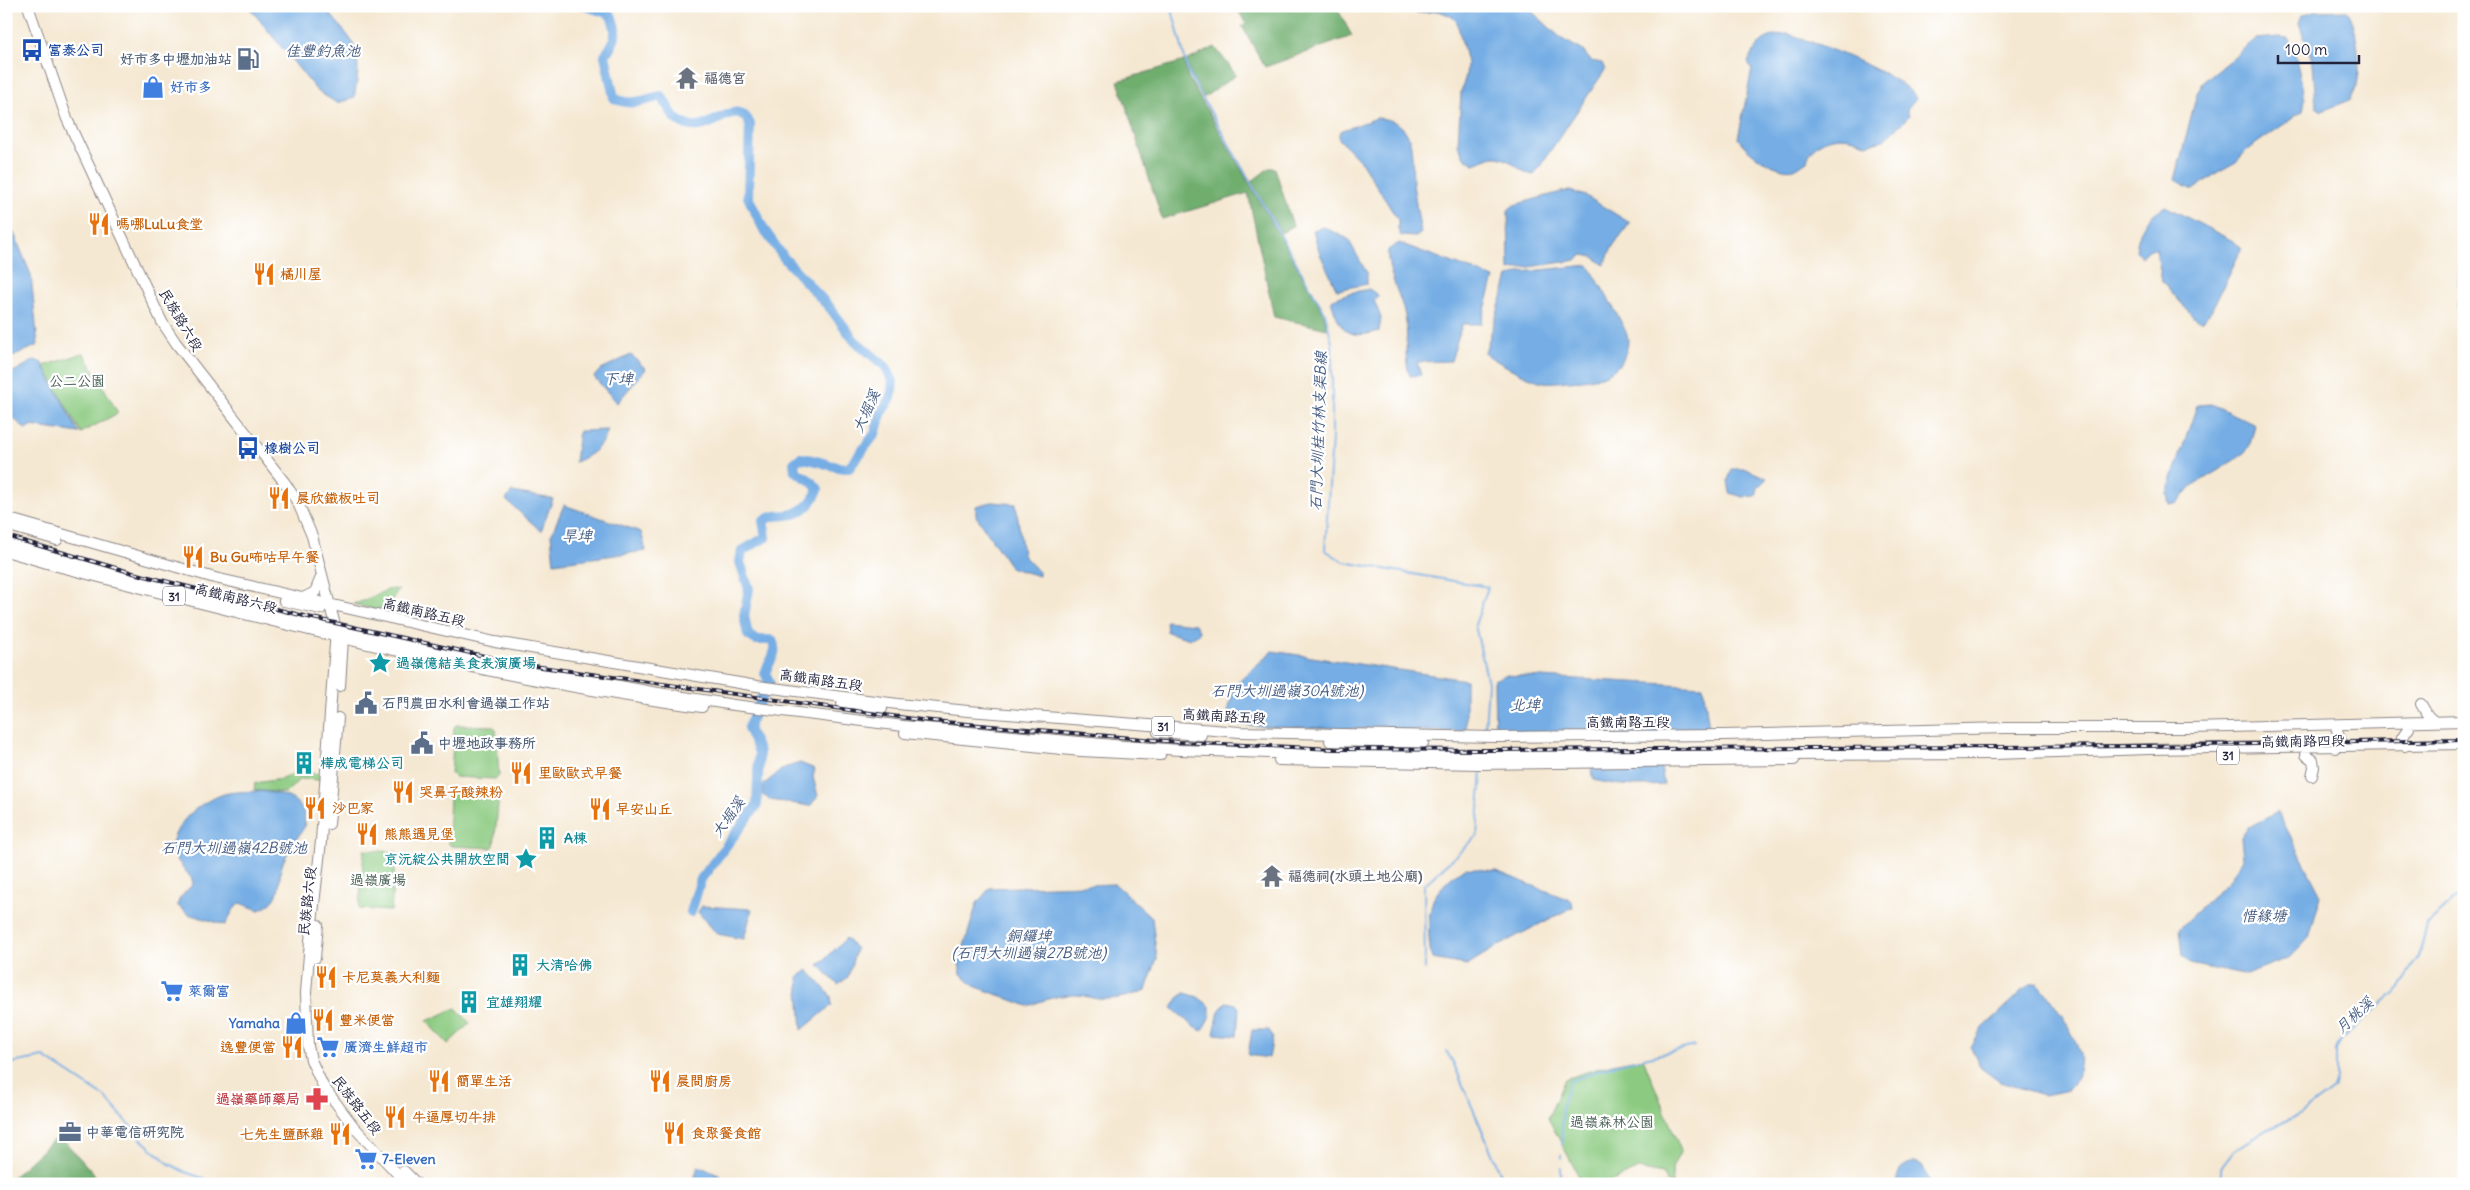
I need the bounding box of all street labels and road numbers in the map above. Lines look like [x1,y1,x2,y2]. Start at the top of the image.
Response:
street label: 民族路六段 [155,285,207,355]
street label: 高鐵南路六段 [193,579,279,617]
road number: 31 [163,586,185,606]
street label: 高鐵南路五段 [381,594,467,630]
street label: 高鐵南路五段 [778,665,864,695]
street label: 高鐵南路五段 [1182,705,1266,727]
street label: 高鐵南路五段 [1586,713,1670,731]
road number: 31 [1152,716,1174,736]
street label: 高鐵南路四段 [2261,731,2345,751]
road number: 31 [2217,746,2239,764]
street label: 民族路六段 [294,865,320,937]
street label: 民族路五段 [328,1072,386,1138]

